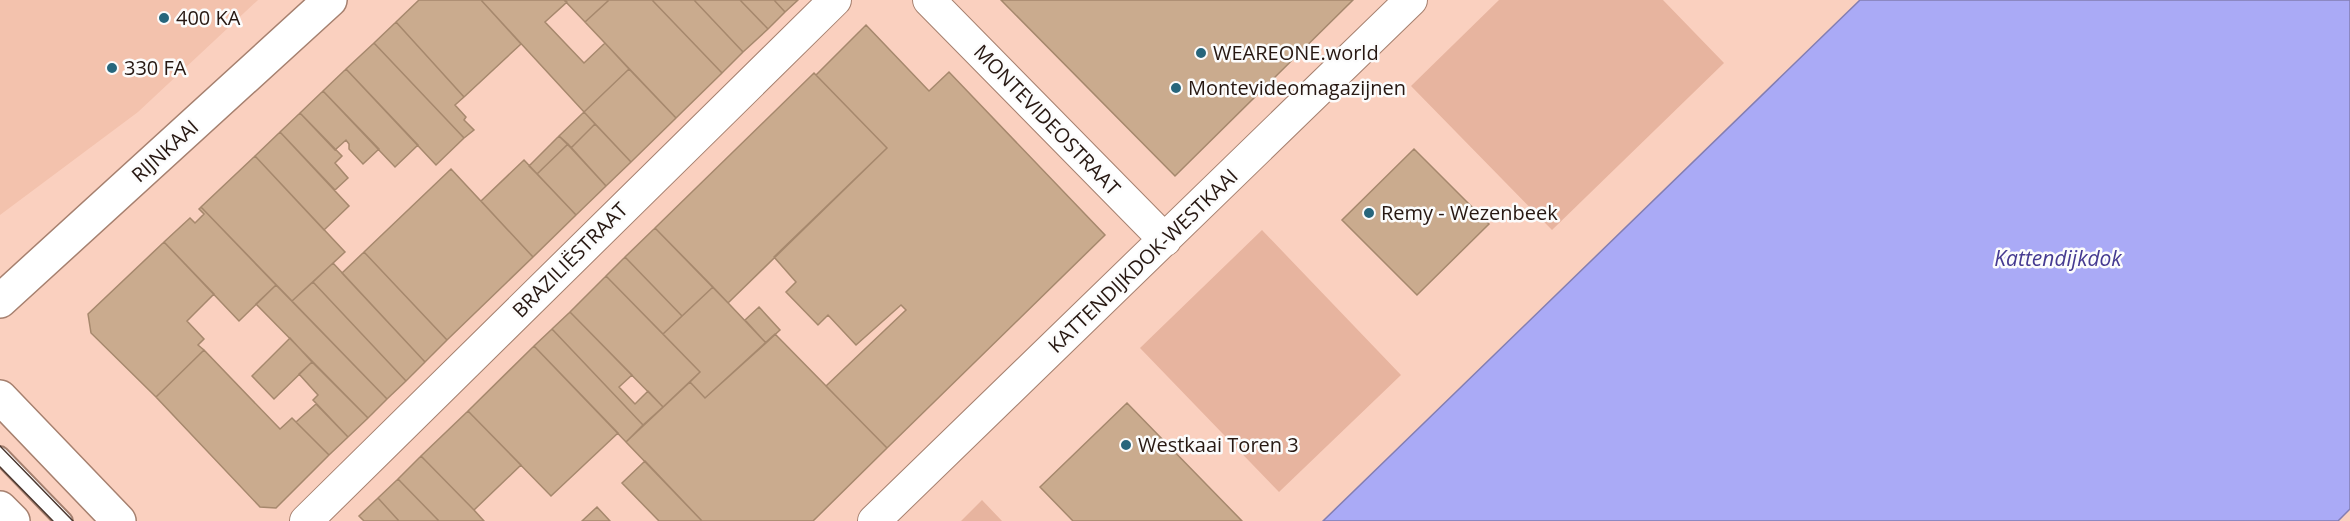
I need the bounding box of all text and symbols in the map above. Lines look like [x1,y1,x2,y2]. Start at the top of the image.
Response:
place label: 400 KA [176,4,241,31]
marker: 400 KA [157,11,171,25]
street label: MONTEVIDEOSTRAAT [968,38,1127,201]
place label: WEAREONE.world [1213,39,1379,66]
marker: WEAREONE.world [1194,46,1208,60]
place label: 330 FA [124,54,187,81]
marker: 330 FA [105,61,119,75]
place label: Montevideomagazijnen [1188,74,1406,101]
marker: Montevideomagazijnen [1169,81,1183,95]
street label: RIJNKAAI [125,113,204,188]
street label: KATTENDIJKDOK-WESTKAAI [1042,163,1243,359]
street label: BRAZILIËSTRAAT [506,196,633,323]
place label: Remy - Wezenbeek [1381,199,1558,226]
marker: Remy - Wezenbeek [1362,206,1376,220]
water label: Kattendijkdok [1994,244,2122,272]
place label: Westkaai Toren 3 [1138,431,1299,458]
marker: Westkaai Toren 3 [1119,438,1133,452]

